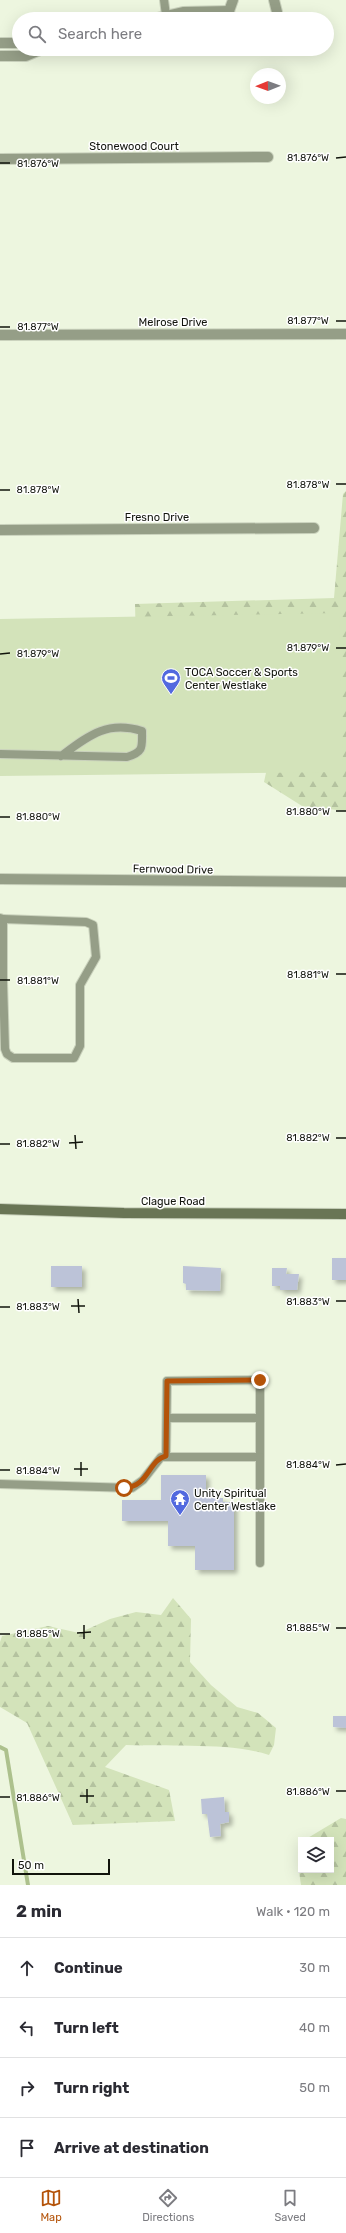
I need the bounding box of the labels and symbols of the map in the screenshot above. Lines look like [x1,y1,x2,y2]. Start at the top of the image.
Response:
north arrow [250,68,286,104]
street label: Stonewood Court [89,140,179,153]
text: 81.876°W [287,152,329,164]
text: 81.876°W [17,158,59,170]
text: 81.877°W [287,315,329,327]
street label: Melrose Drive [139,316,207,329]
text: 81.877°W [17,321,59,333]
text: 81.878°W [287,479,329,491]
text: 81.878°W [17,484,59,496]
street label: Fresno Drive [125,511,189,524]
text: 81.879°W [287,642,329,654]
text: 81.879°W [17,648,59,660]
place label: TOCA Soccer & Sports Center Westlake [185,666,298,692]
sports icon: TOCA Soccer & Sports Center Westlake [160,667,182,695]
text: 81.880°W [286,806,330,818]
text: 81.880°W [16,811,60,823]
street label: Fernwood Drive [133,862,213,877]
text: 81.881°W [287,969,329,981]
text: 81.881°W [17,975,59,987]
text: 81.882°W [286,1132,330,1144]
text: 81.882°W [16,1138,60,1150]
street label: Clague Road [141,1195,205,1208]
text: 81.883°W [286,1296,330,1308]
text: 81.883°W [16,1301,60,1313]
route end [251,1371,269,1389]
text: 81.884°W [286,1459,330,1471]
text: 81.884°W [16,1465,60,1477]
route start [115,1479,133,1497]
place label: Unity Spiritual Center Westlake [194,1487,276,1513]
temple icon: Unity Spiritual Center Westlake [169,1488,191,1516]
text: 81.885°W [286,1622,330,1634]
text: 81.885°W [16,1628,60,1640]
text: 81.886°W [286,1786,330,1798]
text: 81.886°W [16,1792,60,1804]
scale bar [12,1857,110,1876]

